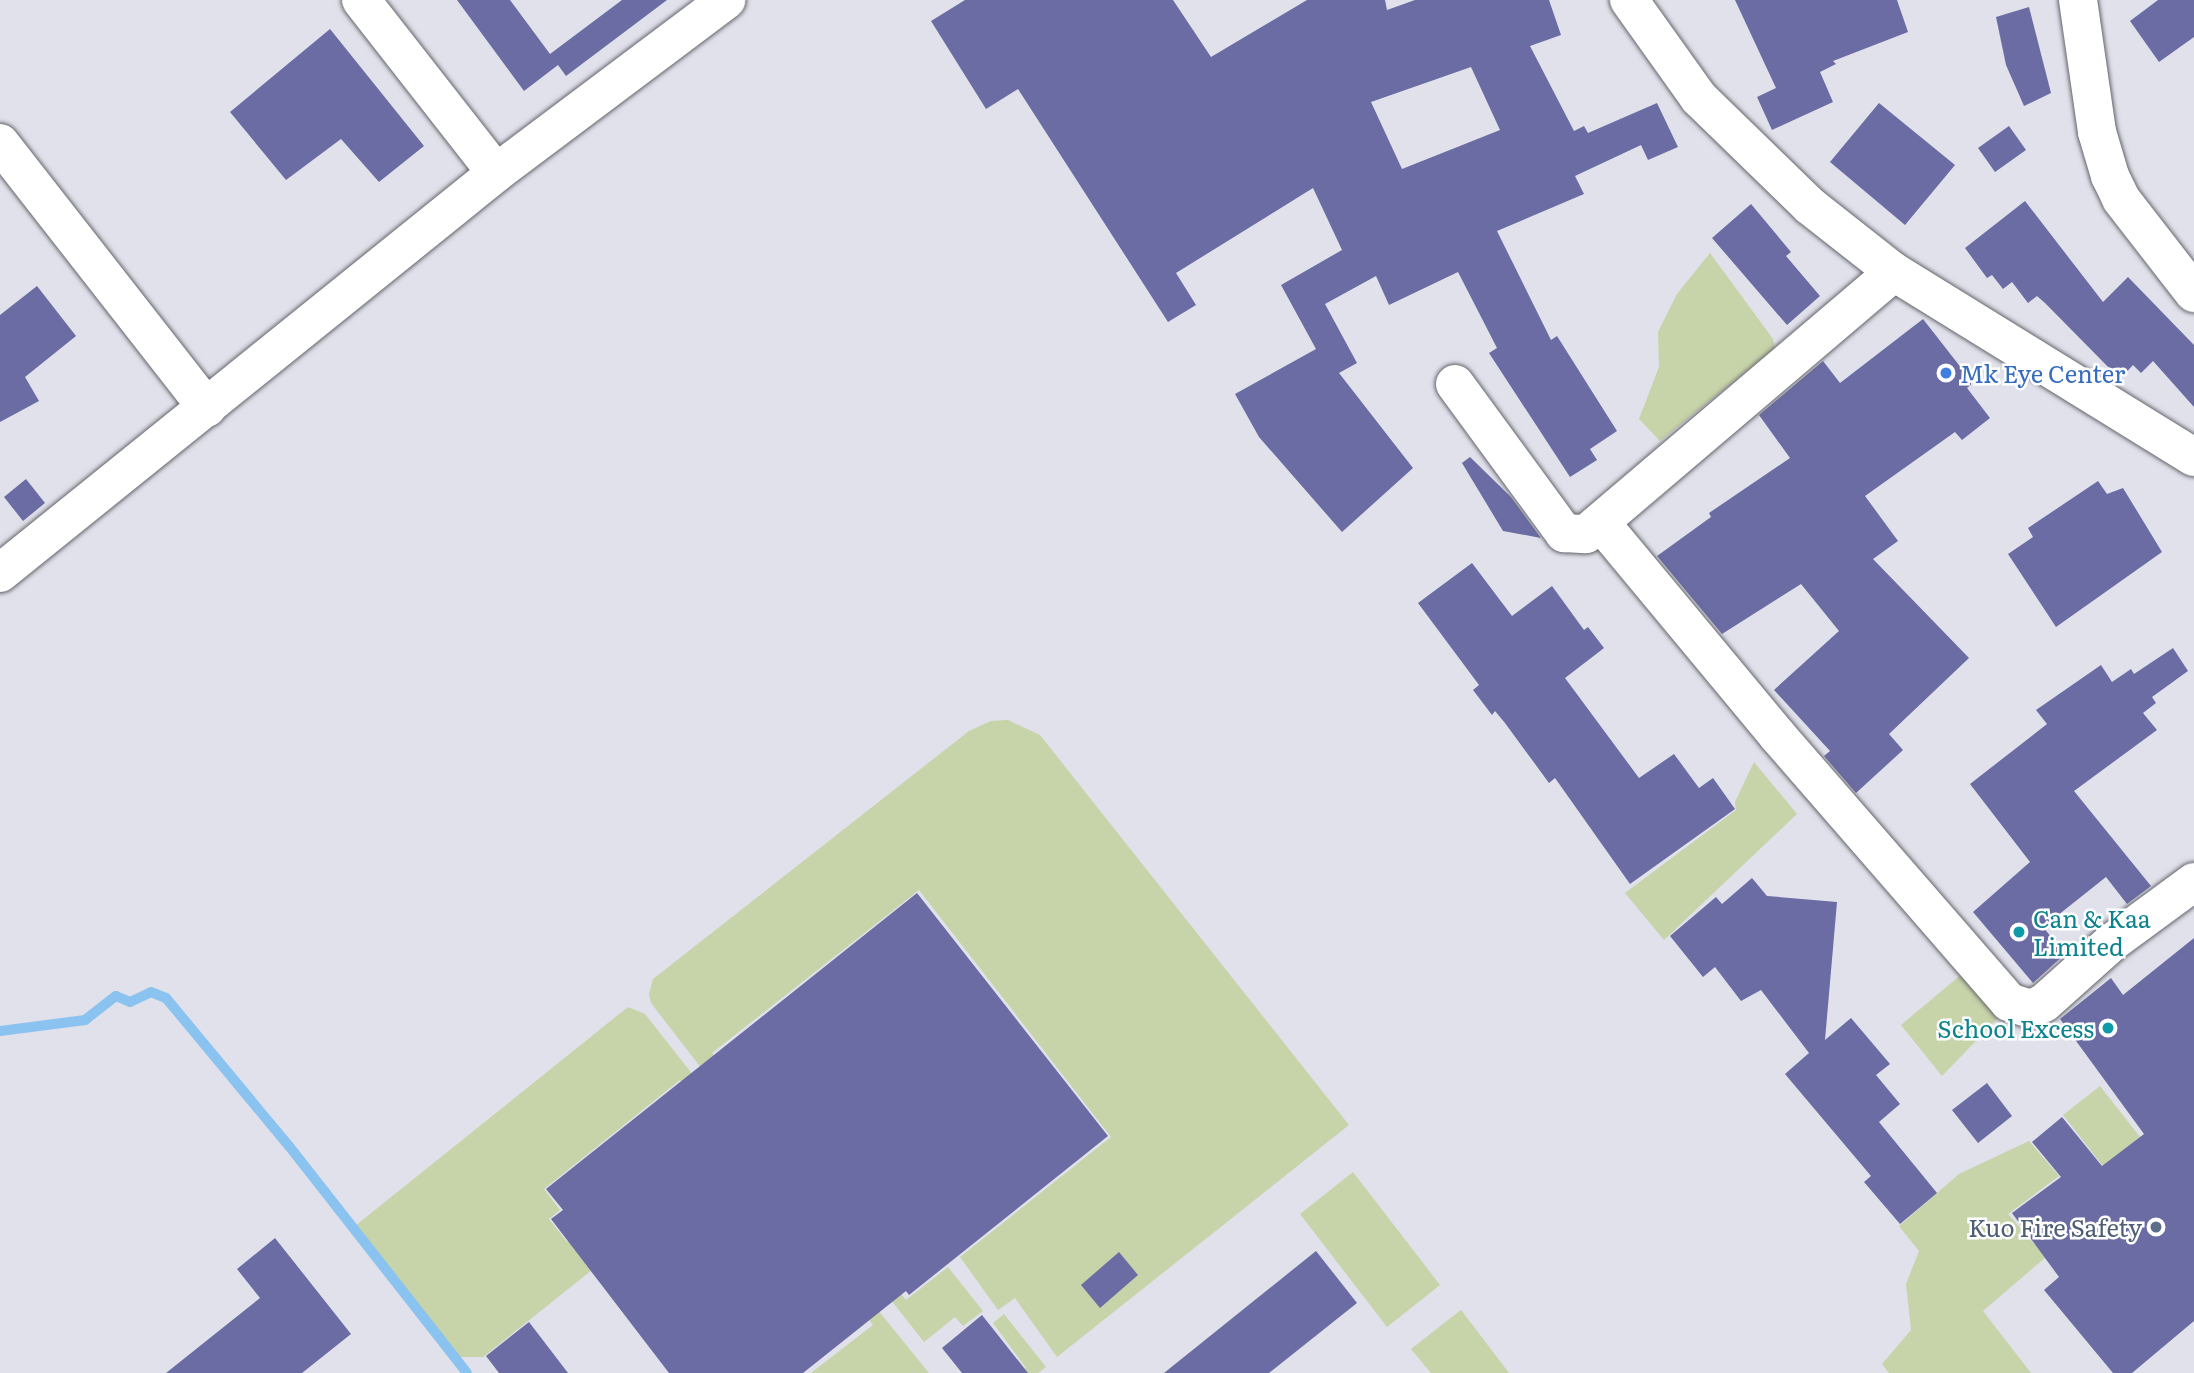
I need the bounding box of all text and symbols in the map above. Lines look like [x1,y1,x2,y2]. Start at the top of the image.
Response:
place label: Mk Eye Center [1960,359,2125,387]
marker: Mk Eye Center [1938,365,1954,381]
place label: Can & Kaa Limited [2033,904,2151,960]
marker: Can & Kaa Limited [2011,924,2027,940]
place label: School Excess [1937,1014,2094,1042]
marker: School Excess [2100,1020,2116,1036]
place label: Kuo Fire Safety [1968,1213,2142,1241]
marker: Kuo Fire Safety [2148,1219,2164,1235]

